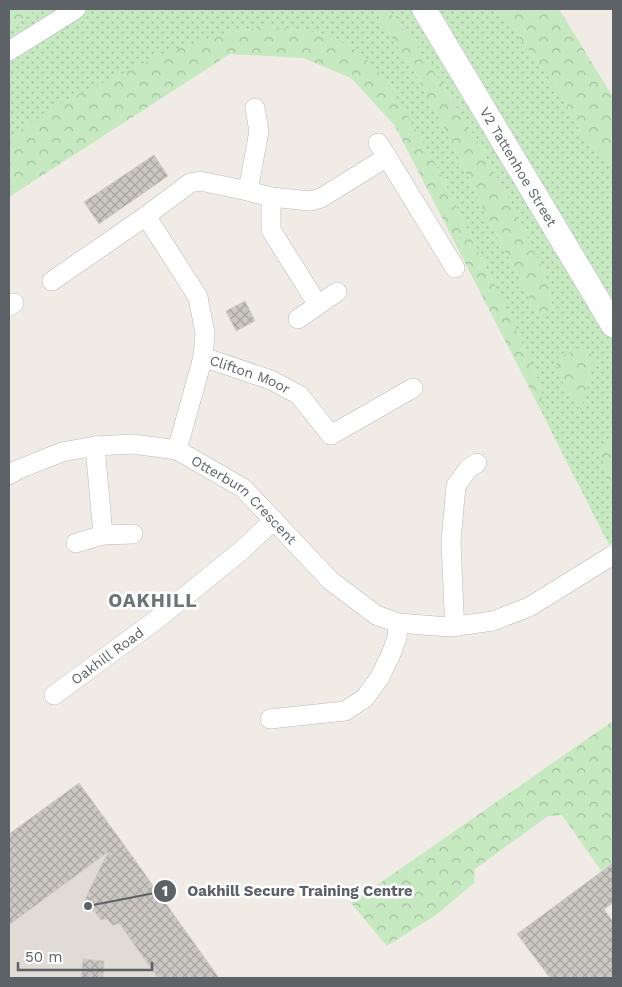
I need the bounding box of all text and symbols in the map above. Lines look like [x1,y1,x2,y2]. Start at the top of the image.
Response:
street label: V2 Tattenhoe Street [477,104,560,230]
street label: Clifton Moor [208,352,293,397]
street label: Otterburn Crescent [188,452,300,548]
district label: OAKHILL [108,589,198,612]
street label: Oakhill Road [68,624,146,688]
callout: Oakhill Secure Training Centre [152,876,423,906]
text: 1 [162,882,168,900]
text: Oakhill Secure Training Centre [187,882,413,900]
scale bar [18,940,151,972]
text: 50 m [25,948,62,966]

